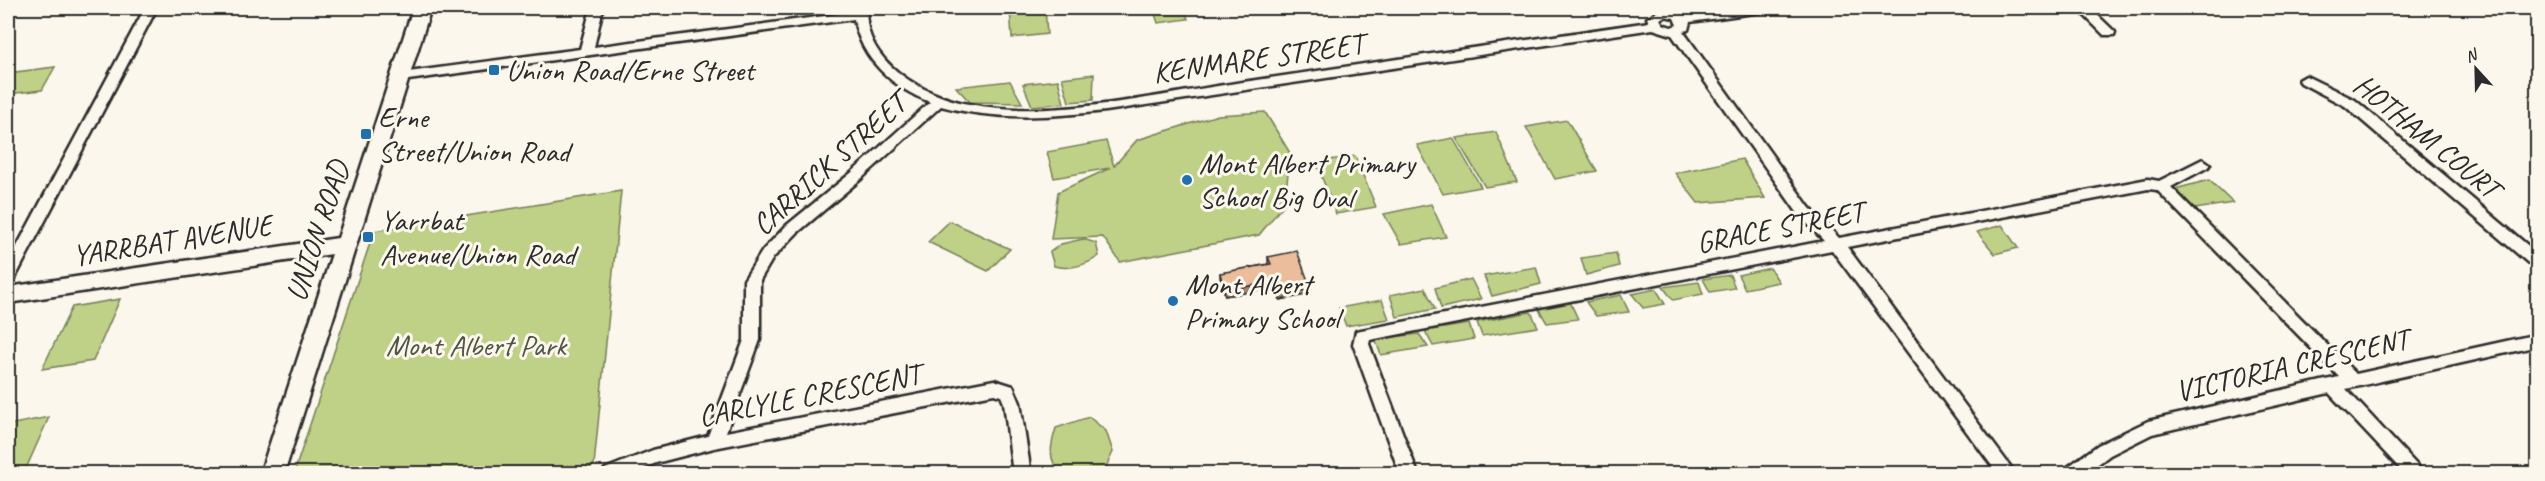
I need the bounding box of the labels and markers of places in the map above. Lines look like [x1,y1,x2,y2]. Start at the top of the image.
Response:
place label: Union Road/Erne Street [506,51,757,89]
marker: Union Road/Erne Street [487,63,501,77]
place label: Erne Street/Union Road [378,98,574,170]
marker: Erne Street/Union Road [359,127,373,141]
place label: Mont Albert Primary School Big Oval [1199,144,1418,216]
marker: Mont Albert Primary School Big Oval [1180,173,1194,187]
place label: Yarrbat Avenue/Union Road [380,201,579,273]
marker: Yarrbat Avenue/Union Road [361,230,375,244]
place label: Mont Albert Primary School [1185,265,1344,337]
marker: Mont Albert Primary School [1166,294,1180,308]

